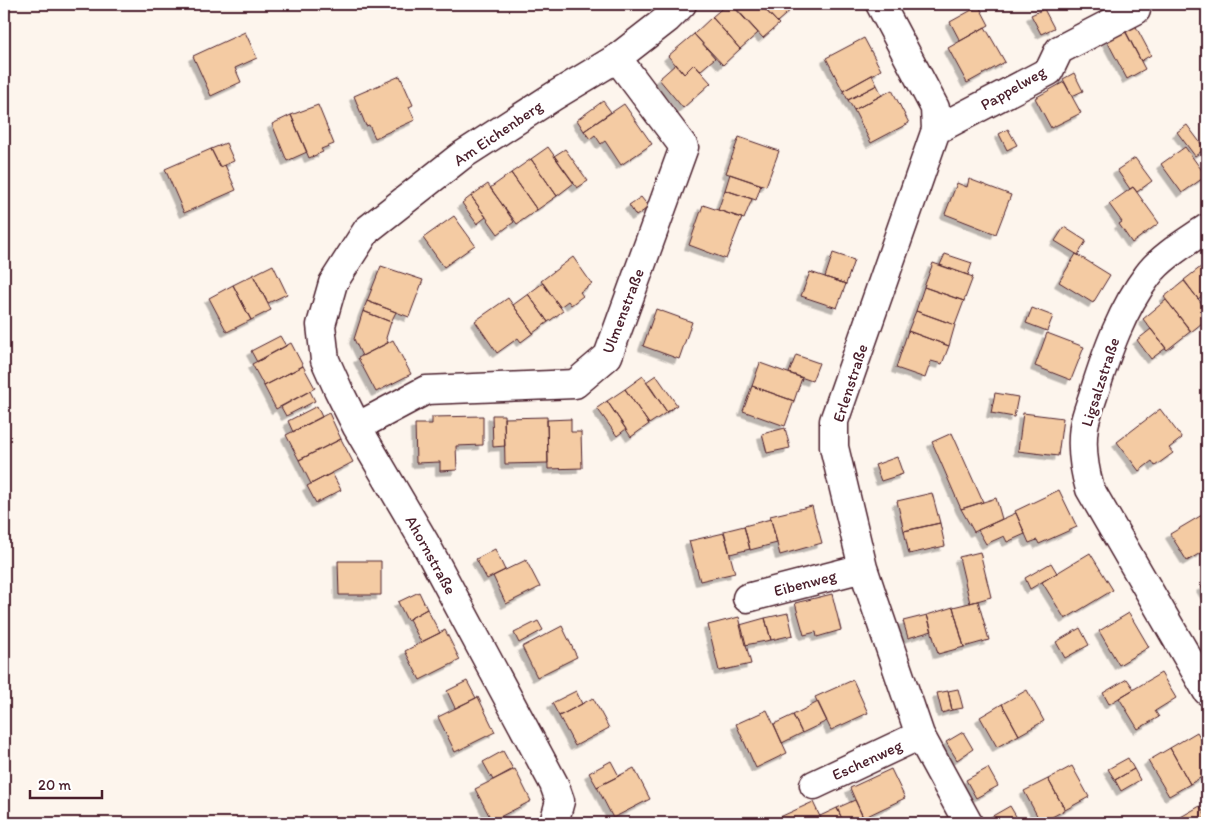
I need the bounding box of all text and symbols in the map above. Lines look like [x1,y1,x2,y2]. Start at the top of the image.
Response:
street label: Pappelweg [977,61,1050,114]
street label: Am Eichenberg [450,96,547,170]
street label: Ulmenstraße [598,266,648,356]
street label: Ligsalzstraße [1077,335,1123,429]
street label: Erlenstraße [828,341,872,425]
street label: Ahornstraße [402,512,461,598]
street label: Eibenweg [772,565,839,600]
street label: Eschenweg [829,735,906,784]
scale bar [30,767,102,799]
text: 20 m [38,776,72,794]

